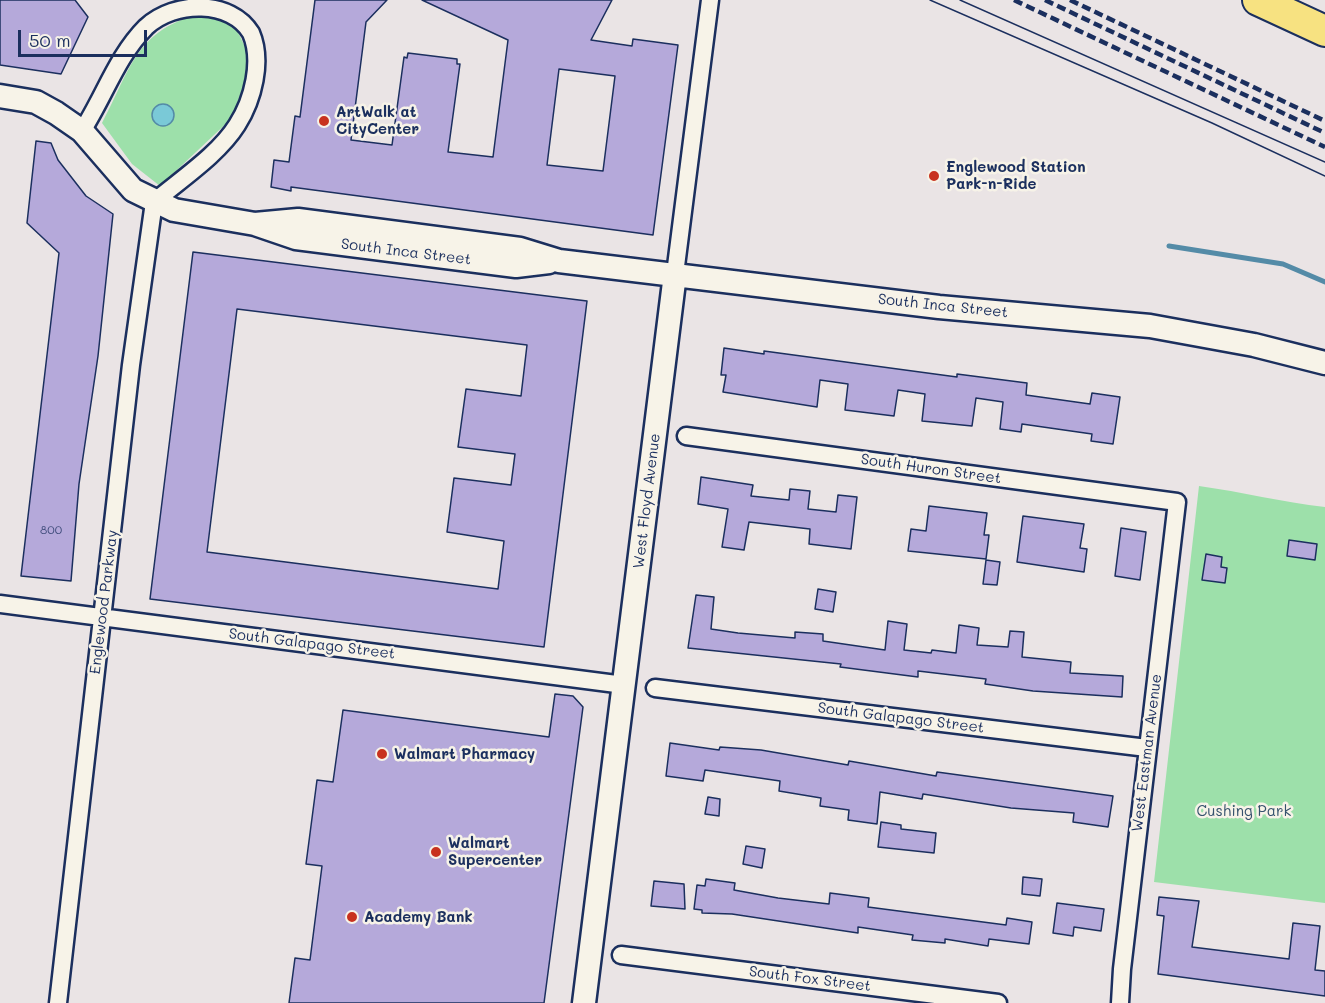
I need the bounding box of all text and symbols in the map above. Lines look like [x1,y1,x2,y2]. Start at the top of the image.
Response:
scale bar [21,18,150,56]
text: 50 m [29,28,71,52]
place label: ArtWalk at CityCenter [336,103,419,138]
marker: ArtWalk at CityCenter [317,114,331,128]
place label: Englewood Station Park-n-Ride [946,158,1085,193]
marker: Englewood Station Park-n-Ride [927,169,941,183]
street label: South Inca Street [340,235,472,269]
street label: South Inca Street [877,290,1009,322]
street label: West Floyd Avenue [630,432,664,570]
street label: South Huron Street [860,450,1002,488]
house number: 800 [40,523,62,537]
street label: Englewood Parkway [86,529,122,675]
street label: South Galapago Street [228,625,396,663]
street label: West Eastman Avenue [1128,673,1166,833]
street label: South Galapago Street [817,699,985,737]
place label: Walmart Pharmacy [394,745,535,763]
marker: Walmart Pharmacy [375,747,389,761]
park label: Cushing Park [1196,802,1292,820]
place label: Walmart Supercenter [448,834,542,869]
marker: Walmart Supercenter [429,845,443,859]
place label: Academy Bank [364,908,473,926]
marker: Academy Bank [345,910,359,924]
street label: South Fox Street [748,963,872,995]

